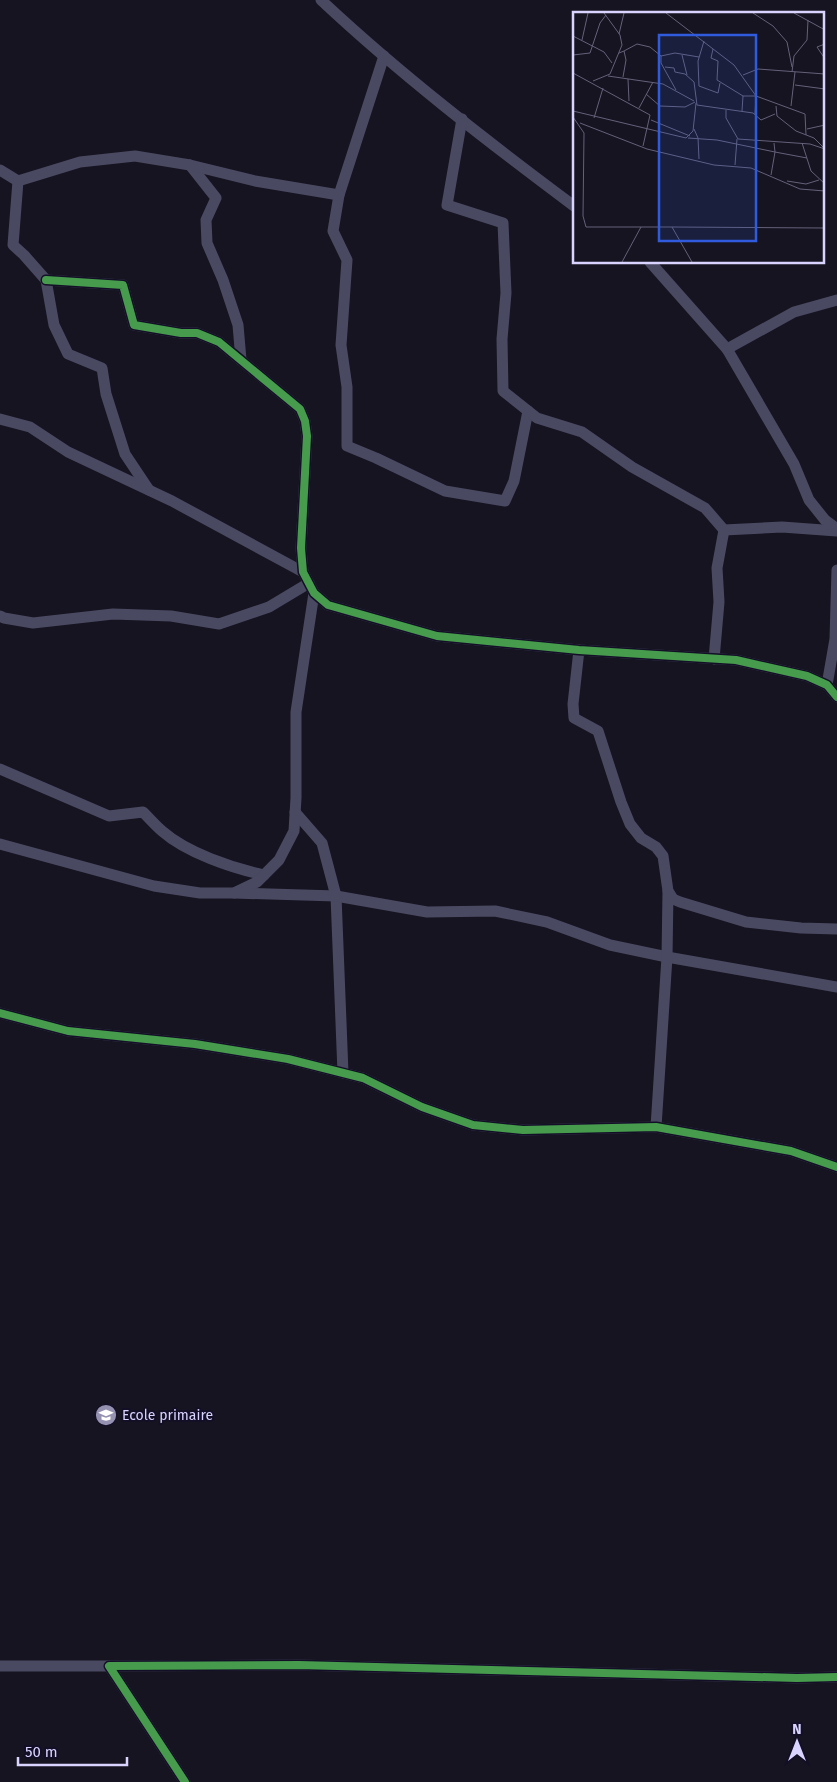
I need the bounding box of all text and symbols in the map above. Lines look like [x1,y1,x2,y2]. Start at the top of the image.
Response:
inset map [573,12,824,264]
school or university icon: Ecole primaire [94,1403,118,1427]
place label: Ecole primaire [122,1407,213,1424]
north arrow [772,1717,822,1767]
text: N [792,1721,802,1738]
scale bar [18,1734,126,1766]
text: 50 m [25,1743,58,1761]

